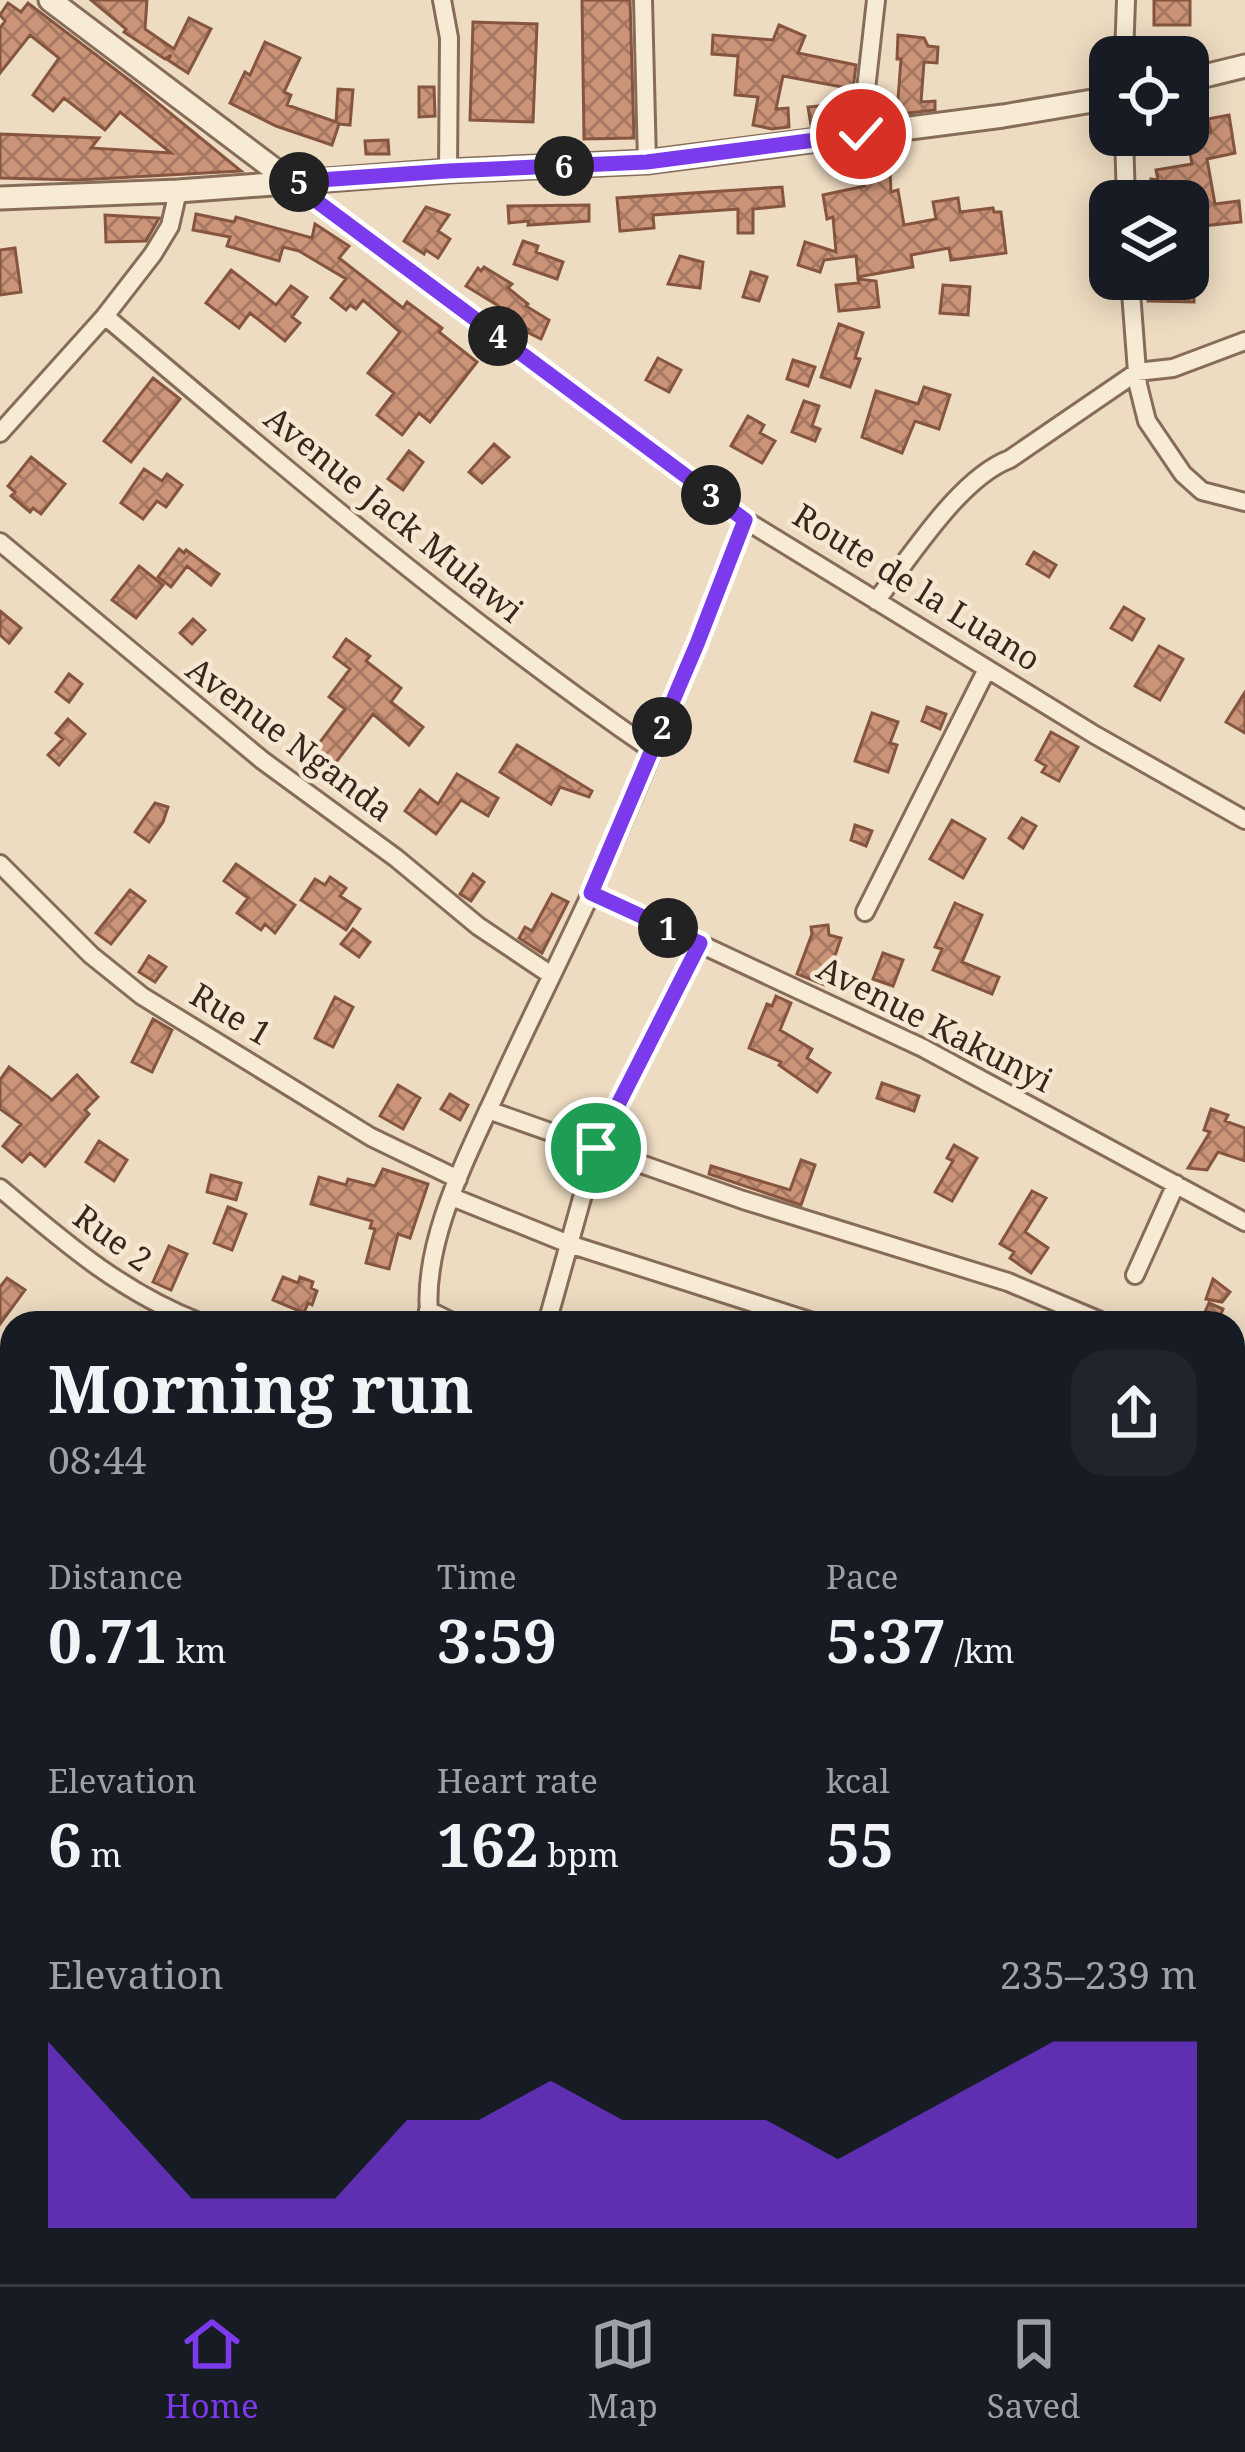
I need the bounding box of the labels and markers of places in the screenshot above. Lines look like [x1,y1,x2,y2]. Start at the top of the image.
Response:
pin [810,83,912,185]
pin: 6 [534,136,594,196]
pin: 5 [269,152,329,212]
pin: 4 [468,306,528,366]
pin: 3 [681,465,741,525]
pin: 2 [632,697,692,757]
pin: 1 [638,898,698,958]
pin [545,1097,647,1199]

